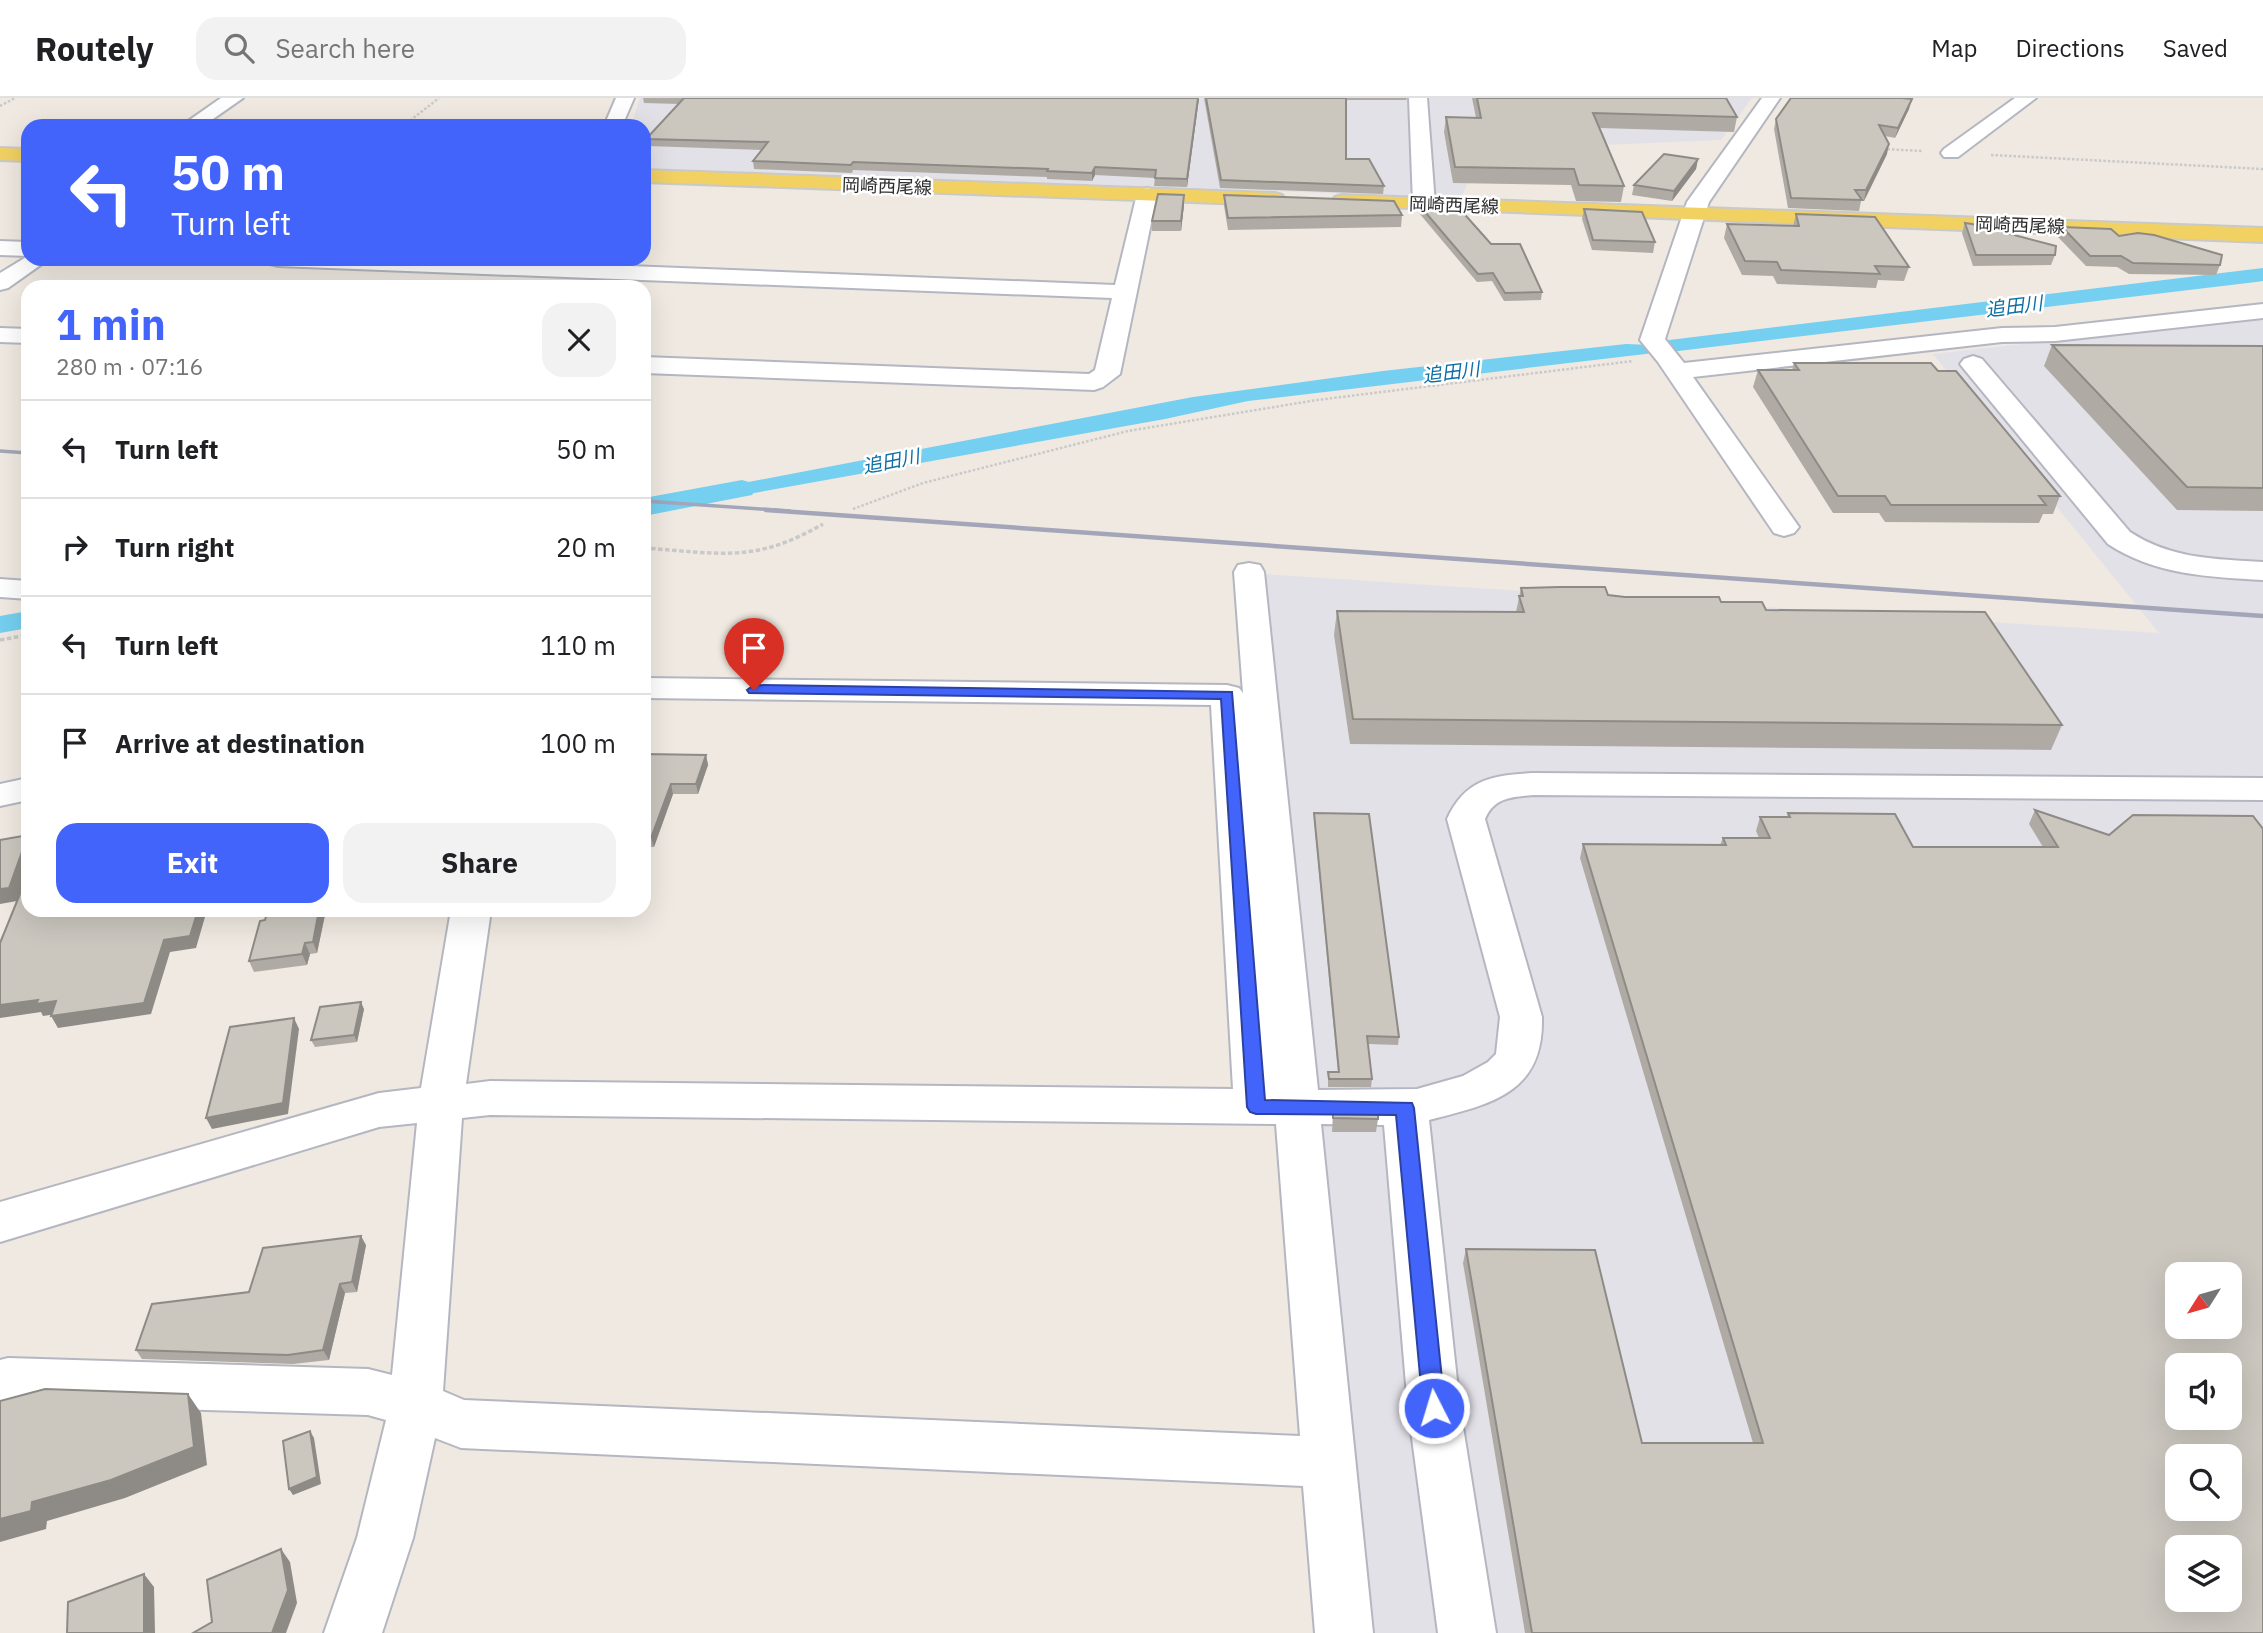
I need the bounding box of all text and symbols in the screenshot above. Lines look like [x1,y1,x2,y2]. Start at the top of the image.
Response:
search box [196,17,686,80]
text: Routely [35,27,154,70]
icon: search [220,29,258,67]
text: Search here [276,31,415,65]
text: Map [1931,32,1977,64]
text: Directions [2015,32,2125,64]
text: Saved [2163,32,2228,64]
text: 50 m [171,140,285,203]
icon: left [56,147,147,238]
street label: 岡崎西尾線 [842,173,932,199]
street label: 岡崎西尾線 [1409,192,1499,218]
text: Turn left [171,202,291,244]
street label: 岡崎西尾線 [1975,212,2065,238]
water label: 追田川 [1984,290,2046,321]
text: 1 min [56,297,166,352]
button: close [542,303,616,377]
text: 280 m · 07:16 [56,351,203,381]
water label: 追田川 [1421,356,1483,387]
icon: left [56,430,94,468]
text: Turn left [115,432,218,466]
text: 50 m [556,432,616,466]
water label: 追田川 [861,443,923,478]
icon: right [56,528,94,566]
text: Turn right [115,530,234,564]
text: 20 m [556,530,616,564]
pin [724,618,784,690]
icon: left [56,626,94,664]
text: Turn left [115,628,218,662]
text: 110 m [540,628,616,662]
icon: arrive [735,629,773,667]
icon: arrive [56,724,94,762]
text: Arrive at destination [115,726,365,760]
text: 100 m [540,726,616,760]
button: Exit [56,823,329,903]
button: Share [343,823,616,903]
north arrow [2165,1262,2242,1339]
map controls [2165,1262,2242,1612]
button: sound [2165,1353,2242,1430]
position arrow [1397,1371,1471,1445]
button: search [2165,1444,2242,1521]
button: layers [2165,1535,2242,1612]

